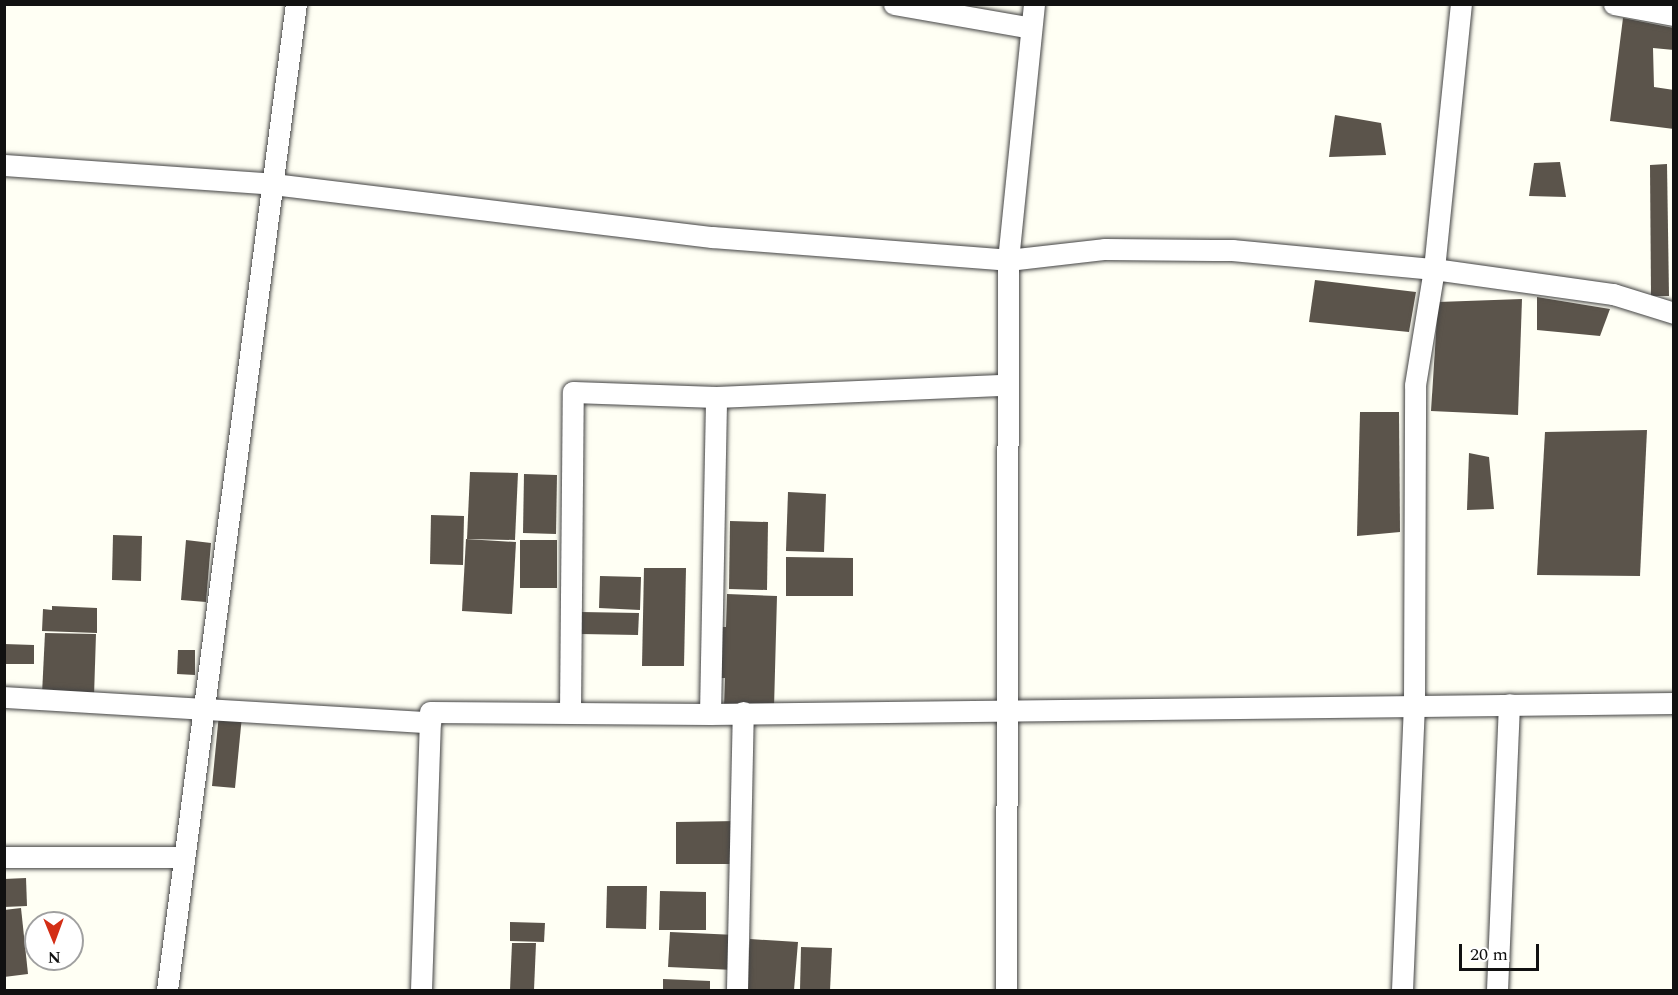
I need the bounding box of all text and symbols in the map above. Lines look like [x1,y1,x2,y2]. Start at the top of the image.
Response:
north arrow [24,911,84,971]
scale bar [1462,932,1542,970]
text: 20 m [1470,941,1508,968]
text: N [48,945,61,969]

